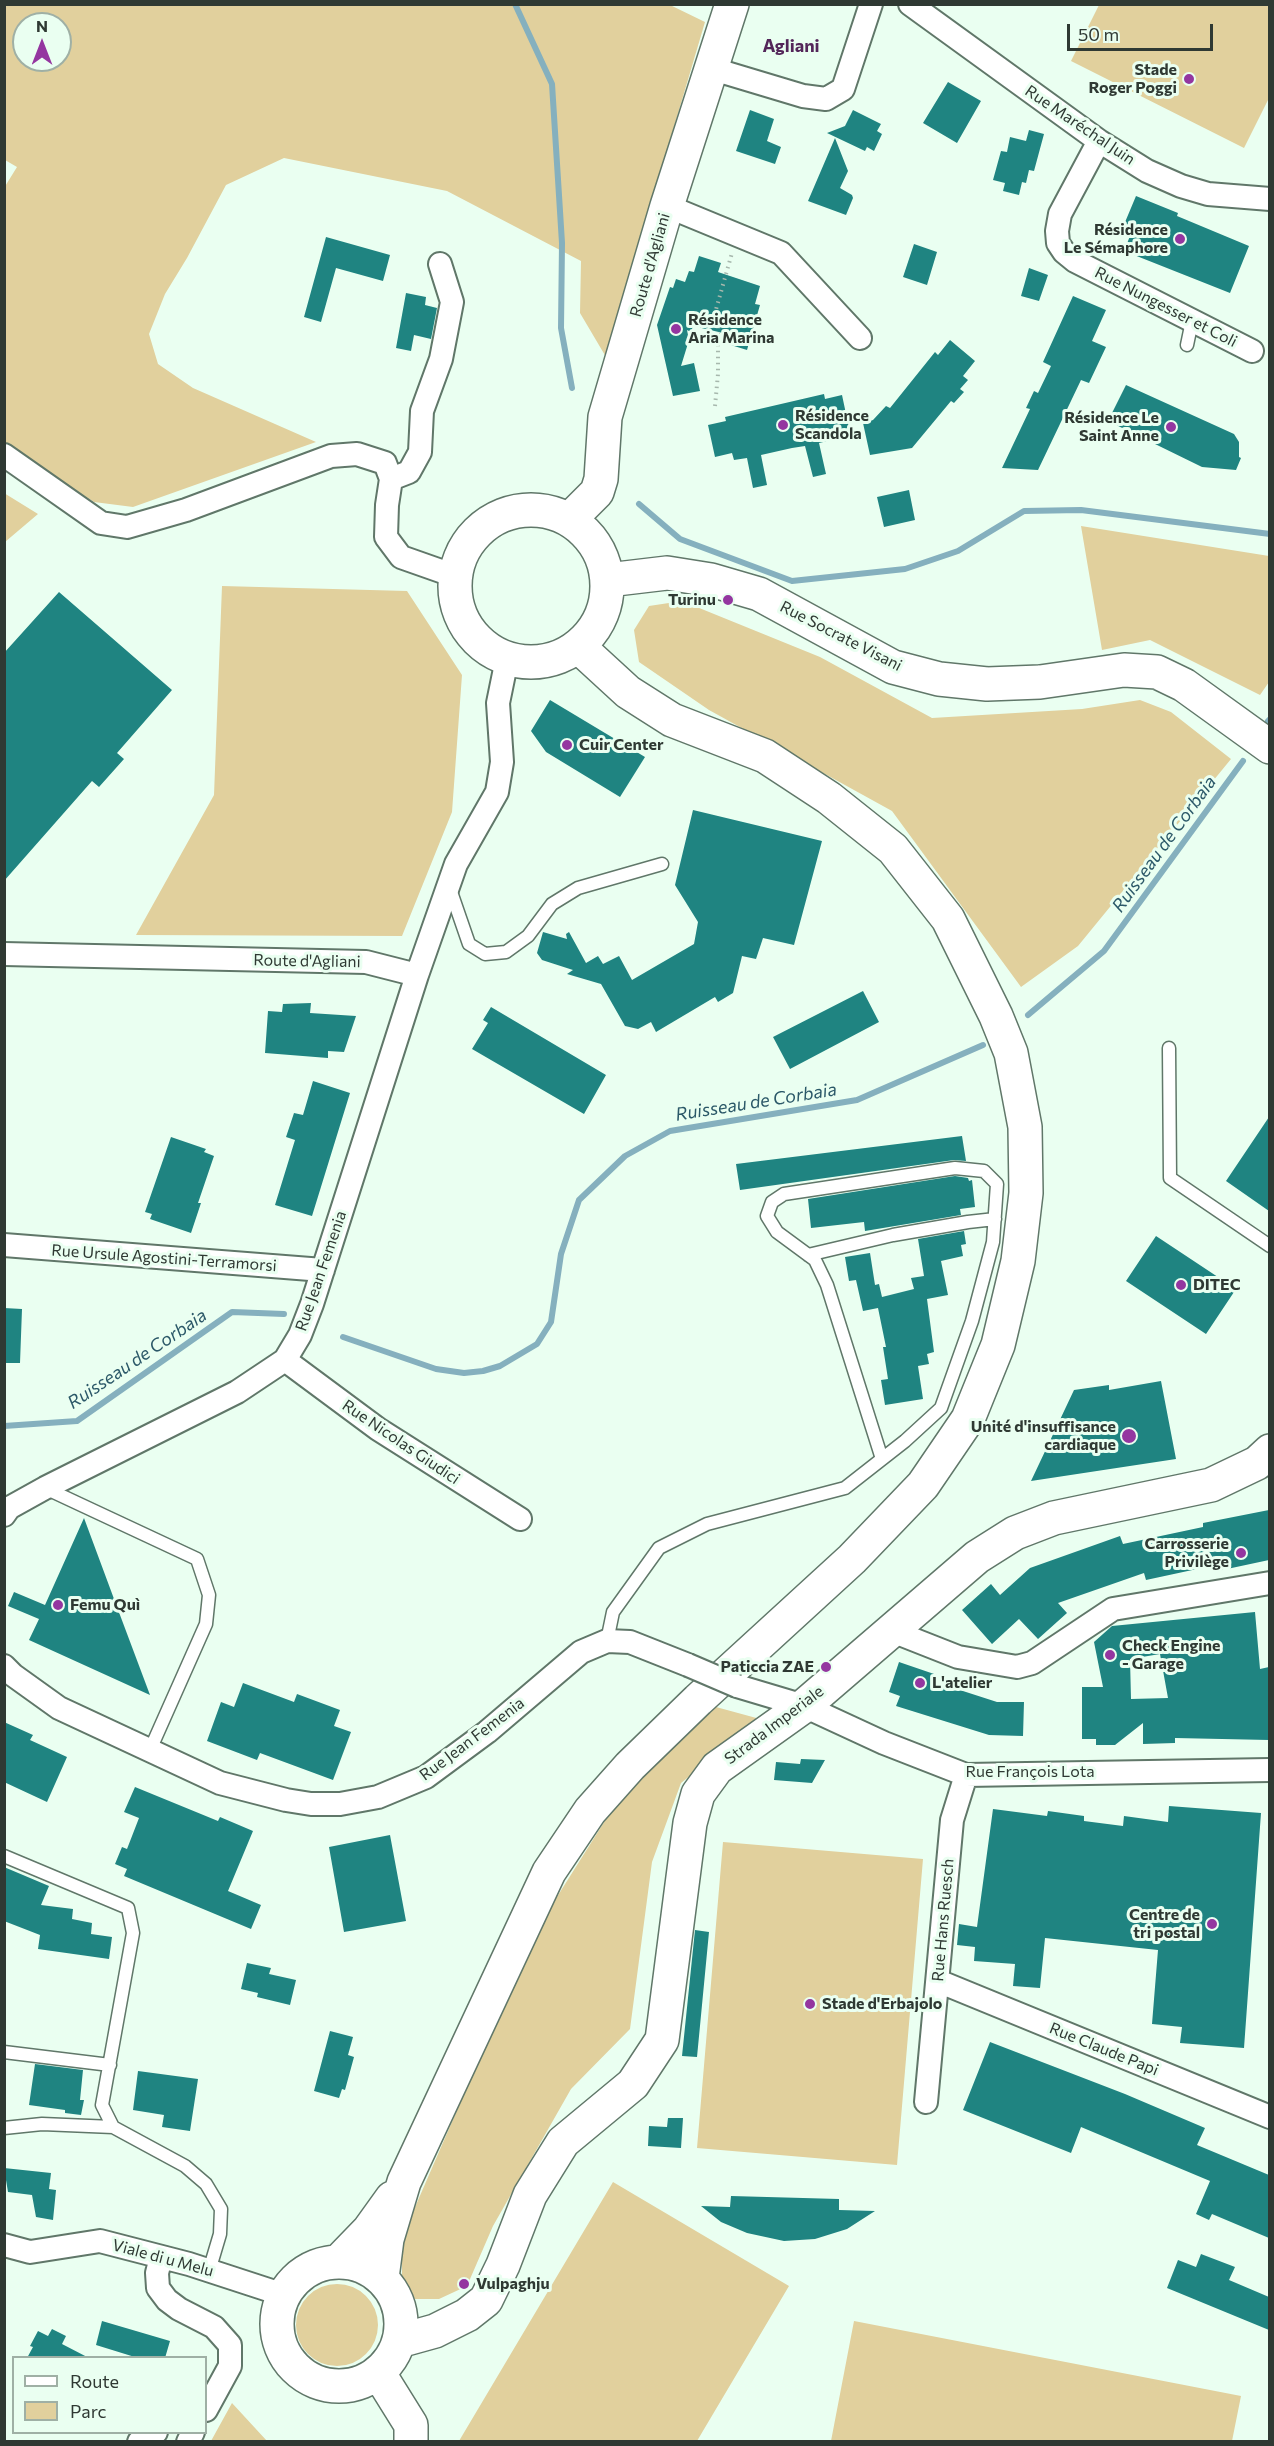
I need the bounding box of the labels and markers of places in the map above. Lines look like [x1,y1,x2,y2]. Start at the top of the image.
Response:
place label: Stade Roger Poggi [1088,60,1177,98]
marker: Stade Roger Poggi [1182,72,1196,86]
place label: Résidence Le Sémaphore [1064,220,1168,258]
marker: Résidence Le Sémaphore [1173,232,1187,246]
place label: Résidence Aria Marina [688,310,774,348]
marker: Résidence Aria Marina [669,322,683,336]
place label: Résidence Scandola [795,406,869,444]
place label: Résidence Le Saint Anne [1064,408,1159,446]
marker: Résidence Scandola [776,418,790,432]
marker: Résidence Le Saint Anne [1164,420,1178,434]
place label: Turinu [668,590,716,610]
marker: Turinu [721,593,735,607]
place label: Cuir Center [579,735,664,755]
marker: Cuir Center [560,738,574,752]
place label: DITEC [1193,1275,1241,1295]
marker: DITEC [1174,1278,1188,1292]
place label: Unité d'insuffisance cardiaque [971,1417,1116,1455]
marker: Unité d'insuffisance cardiaque [1120,1427,1138,1445]
place label: Carrosserie Privilège [1144,1534,1229,1572]
marker: Carrosserie Privilège [1234,1546,1248,1560]
place label: Femu Quì [70,1595,140,1615]
marker: Femu Quì [51,1598,65,1612]
place label: Check Engine - Garage [1122,1636,1220,1674]
marker: Check Engine - Garage [1103,1648,1117,1662]
place label: Paticcia ZAE [720,1657,814,1677]
marker: Paticcia ZAE [819,1660,833,1674]
place label: L'atelier [932,1673,992,1693]
marker: L'atelier [913,1676,927,1690]
place label: Centre de tri postal [1129,1905,1200,1943]
marker: Centre de tri postal [1205,1917,1219,1931]
place label: Stade d'Erbajolo [822,1994,942,2014]
marker: Stade d'Erbajolo [803,1997,817,2011]
place label: Vulpaghju [476,2274,550,2294]
marker: Vulpaghju [457,2277,471,2291]

